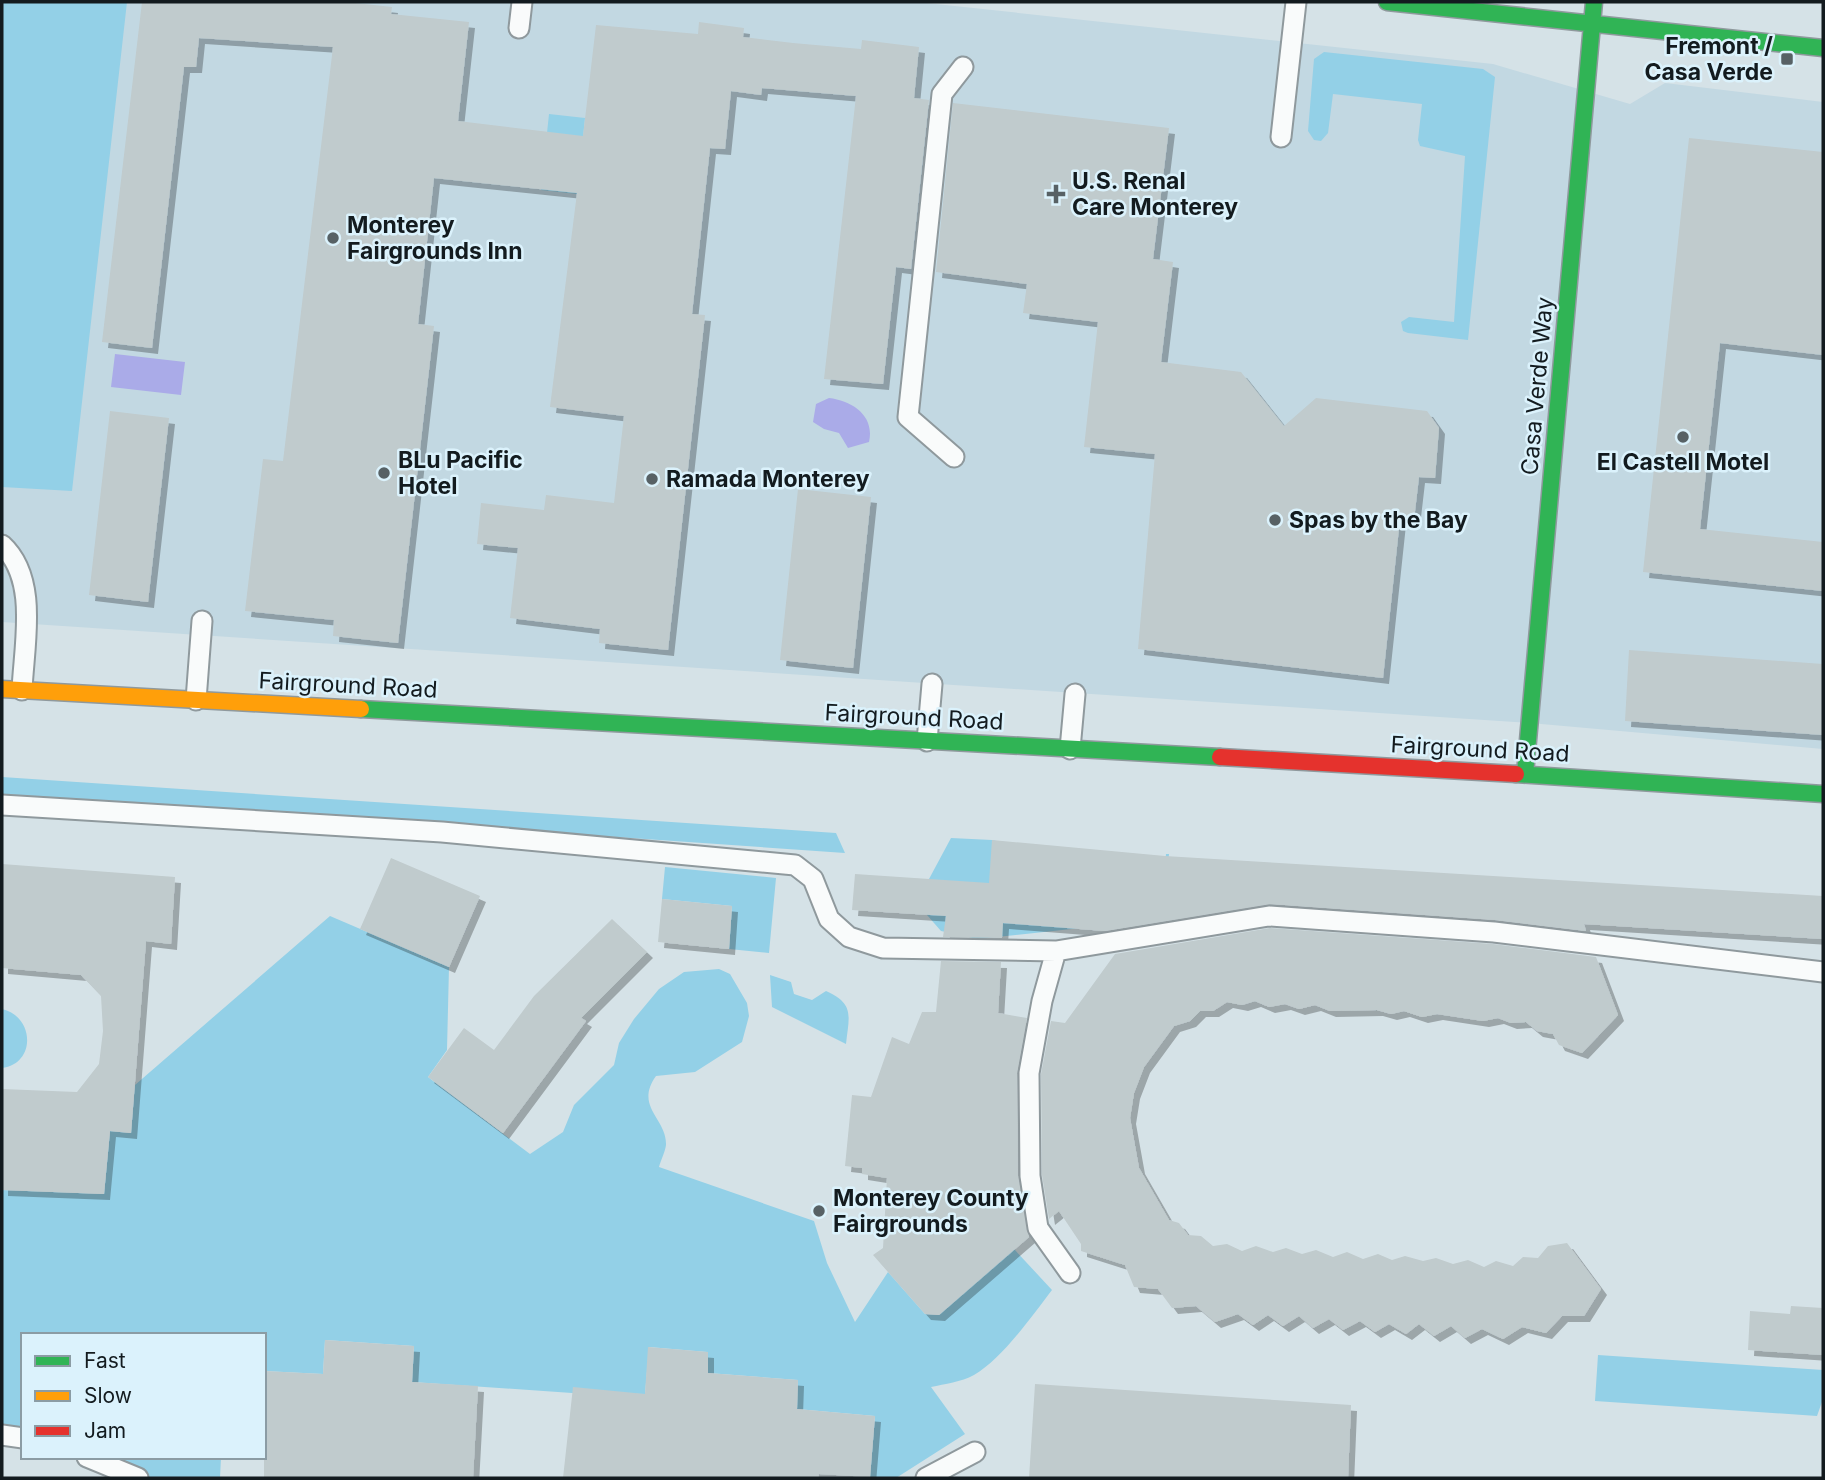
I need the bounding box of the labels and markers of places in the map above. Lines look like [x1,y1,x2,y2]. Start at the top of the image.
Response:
place label: Fremont / Casa Verde [1644,32,1773,86]
marker: Fremont / Casa Verde [1779,51,1795,67]
place label: U.S. Renal Care Monterey [1072,167,1238,221]
marker: U.S. Renal Care Monterey [1046,184,1066,204]
place label: Monterey Fairgrounds Inn [347,211,523,265]
marker: Monterey Fairgrounds Inn [325,230,341,246]
marker: El Castell Motel [1675,429,1691,445]
place label: BLu Pacific Hotel [398,446,523,500]
place label: El Castell Motel [1597,448,1769,476]
marker: BLu Pacific Hotel [376,465,392,481]
place label: Ramada Monterey [666,465,870,493]
marker: Ramada Monterey [644,471,660,487]
place label: Spas by the Bay [1289,506,1468,534]
marker: Spas by the Bay [1267,512,1283,528]
place label: Monterey County Fairgrounds [833,1184,1029,1238]
marker: Monterey County Fairgrounds [811,1203,827,1219]

